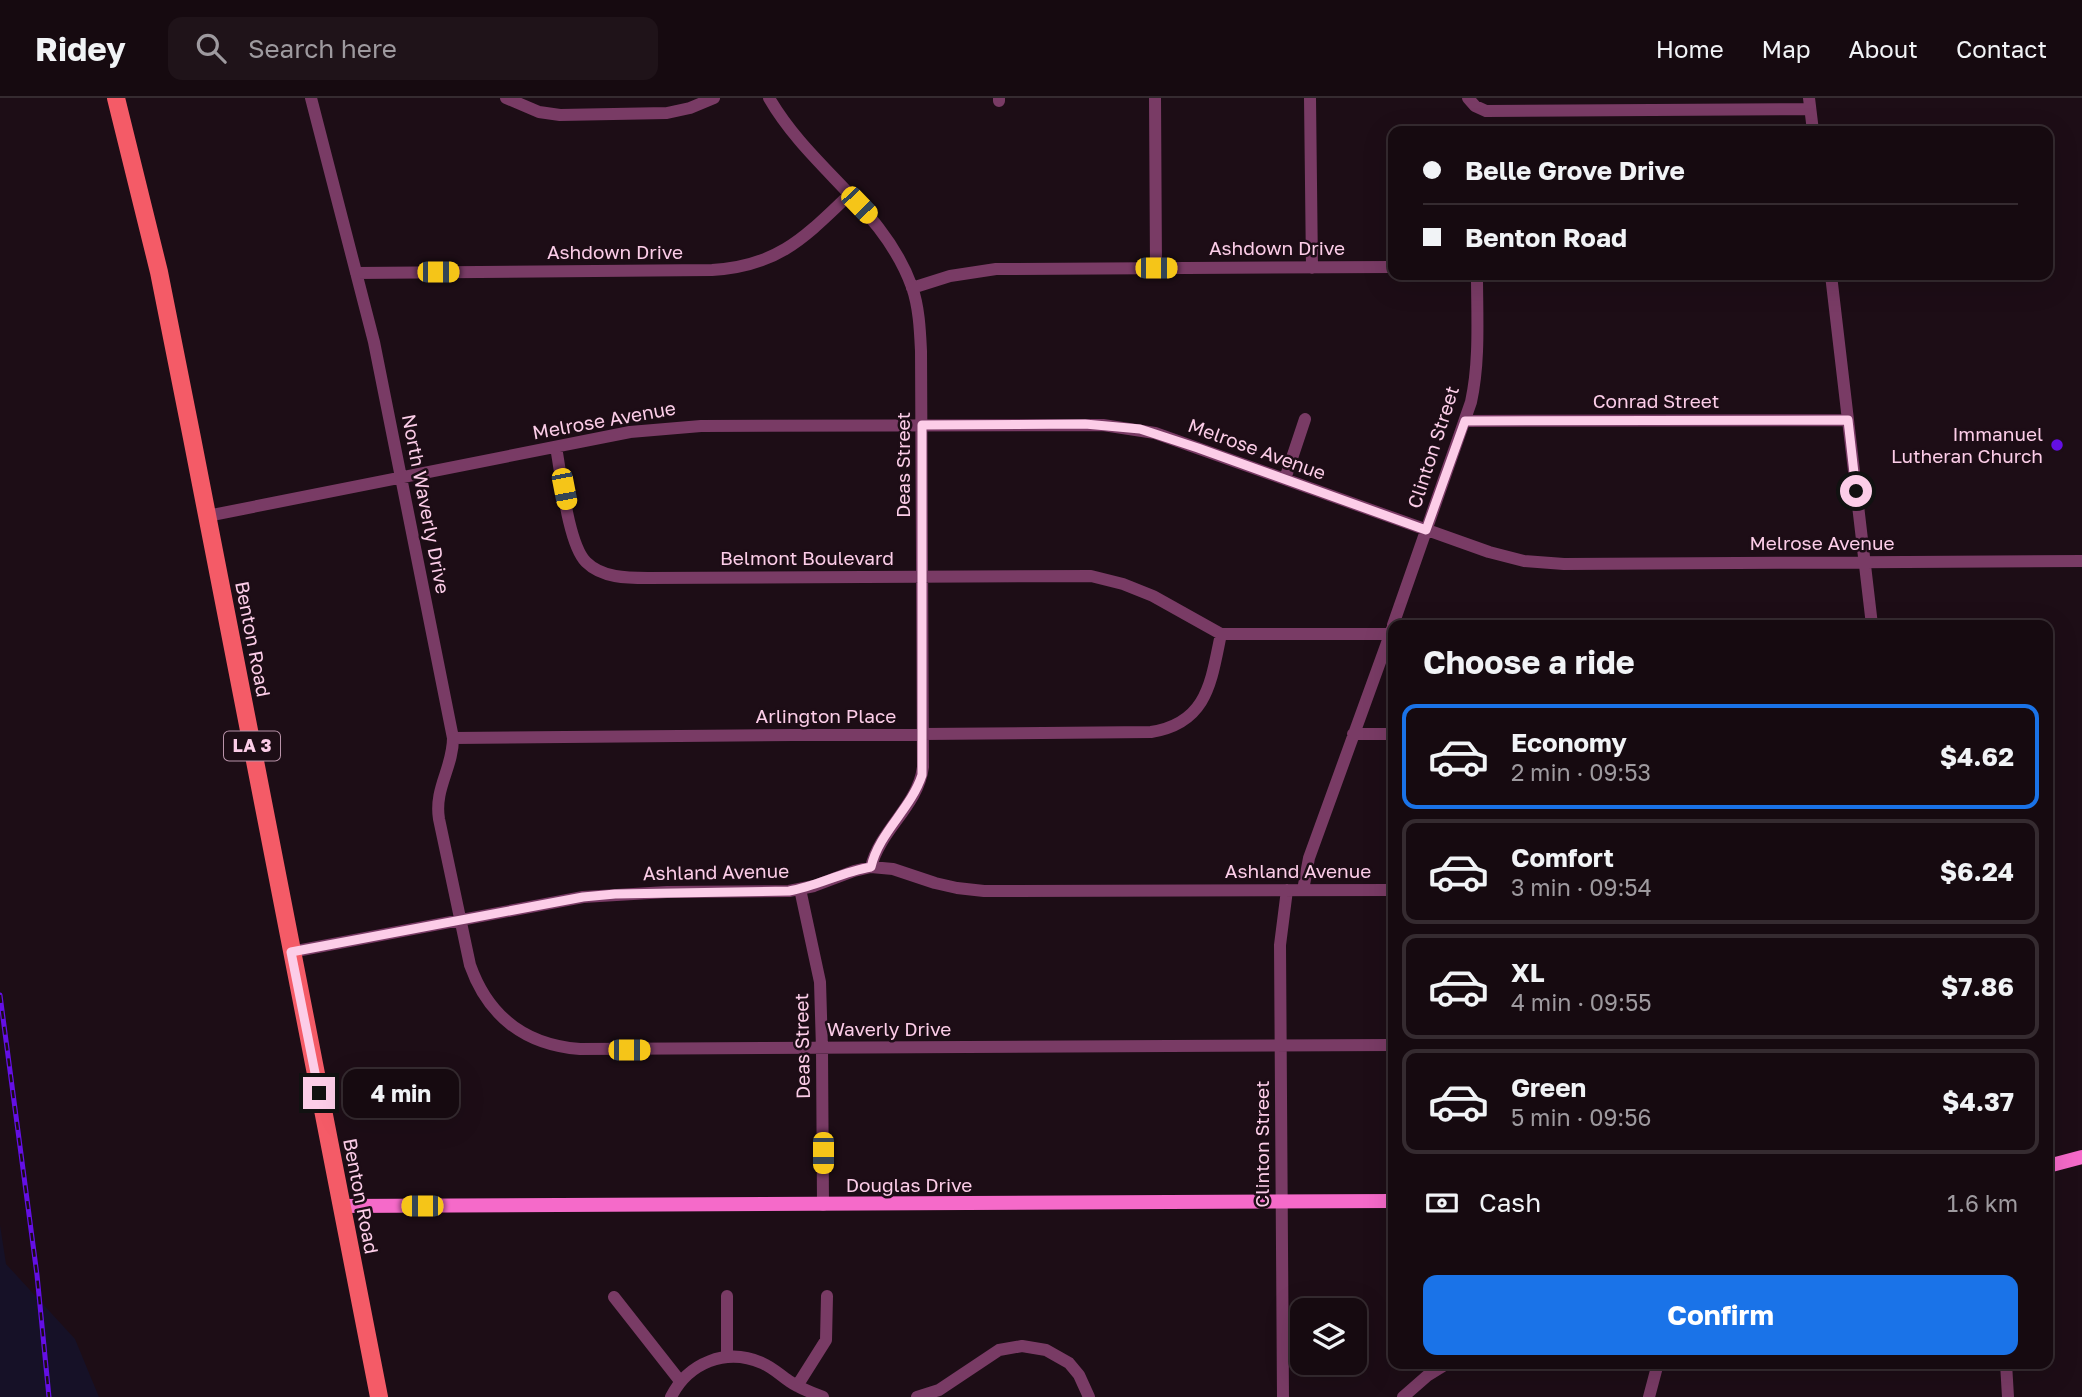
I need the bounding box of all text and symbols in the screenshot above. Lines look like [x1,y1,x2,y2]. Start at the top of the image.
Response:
search box [168,17,658,80]
text: Ridey [35,29,126,68]
icon: search [192,29,230,67]
text: Search here [248,33,397,64]
text: Home [1656,34,1724,63]
text: Map [1762,34,1811,63]
text: About [1849,34,1918,63]
text: Contact [1956,34,2047,63]
text: Belle Grove Drive [1465,155,1685,186]
car [837,183,882,227]
text: Benton Road [1465,222,1627,253]
street label: Ashdown Drive [1209,236,1345,259]
street label: Ashdown Drive [547,240,683,263]
car [1136,258,1178,279]
car [418,262,460,283]
street label: Clinton Street [1402,383,1463,511]
street label: Conrad Street [1593,389,1719,412]
street label: Melrose Avenue [531,396,677,443]
street label: North Waverly Drive [398,412,455,596]
street label: Deas Street [891,412,914,518]
street label: Melrose Avenue [1185,413,1329,484]
place label: Immanuel Lutheran Church [1891,422,2043,467]
marker: Immanuel Lutheran Church [2049,437,2065,453]
car [550,466,579,512]
route start [1840,475,1872,507]
street label: Melrose Avenue [1750,531,1894,554]
street label: Belmont Boulevard [720,546,894,569]
street label: Benton Road [231,579,276,699]
text: Choose a ride [1423,643,1635,681]
street label: Arlington Place [756,704,896,727]
icon: car [1427,725,1490,788]
text: Economy [1511,727,1627,758]
road number: LA 3 [224,732,280,760]
text: $4.62 [1940,741,2014,772]
text: 2 min · 09:53 [1511,758,1651,786]
icon: car [1427,840,1490,903]
text: Comfort [1511,842,1614,873]
text: $6.24 [1940,856,2014,887]
street label: Ashland Avenue [643,859,789,884]
street label: Ashland Avenue [1225,859,1371,882]
text: 3 min · 09:54 [1511,873,1652,901]
icon: car [1427,955,1490,1018]
text: XL [1511,957,1545,988]
text: $7.86 [1941,971,2014,1002]
text: 4 min · 09:55 [1511,988,1652,1016]
street label: Deas Street [789,993,814,1099]
street label: Waverly Drive [827,1017,951,1040]
car [609,1040,651,1061]
callout: 4 min [344,1068,459,1118]
icon: car [1427,1070,1490,1133]
text: Green [1511,1072,1586,1103]
route end [303,1077,335,1109]
text: 4 min [371,1079,431,1107]
street label: Clinton Street [1250,1080,1273,1208]
text: $4.37 [1942,1086,2014,1117]
text: 5 min · 09:56 [1511,1103,1651,1131]
car [813,1132,834,1174]
street label: Benton Road [339,1136,384,1256]
street label: Douglas Drive [846,1173,972,1196]
icon: cash [1423,1184,1461,1222]
text: Cash [1479,1187,1541,1218]
text: 1.6 km [1947,1189,2018,1217]
car [402,1196,444,1217]
button: Confirm [1423,1275,2018,1355]
map controls [1290,1298,1367,1375]
button: layers [1290,1298,1367,1375]

